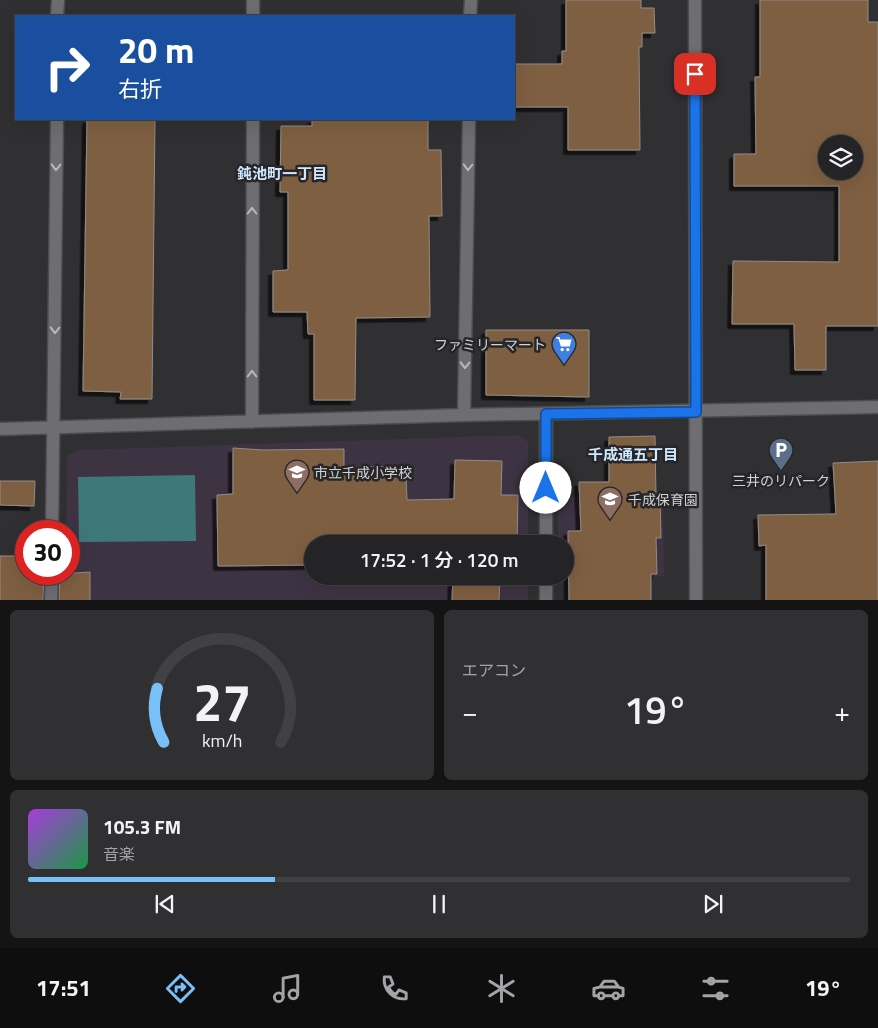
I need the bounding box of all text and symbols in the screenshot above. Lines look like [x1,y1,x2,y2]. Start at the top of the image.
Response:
text: 20 m [118,23,194,77]
icon: right [35,35,100,100]
pin [674,53,716,95]
icon: arrive [681,60,709,88]
text: 右折 [118,72,162,106]
map controls [818,135,863,180]
button: layers [818,135,863,180]
district label: 鈍池町一丁目 [237,162,327,185]
one-way arrow [51,164,61,172]
one-way arrow [463,164,473,172]
one-way arrow [247,207,257,214]
one-way arrow [50,326,60,334]
supermarket icon: ファミリーマート [551,331,577,365]
place label: ファミリーマート [434,334,546,355]
one-way arrow [460,362,470,369]
one-way arrow [247,369,257,377]
parking icon: 三井のリパーク [768,437,794,471]
district label: 千成通五丁目 [588,443,678,466]
school or university icon: 市立千成小学校 [284,459,310,493]
position arrow [519,461,571,513]
place label: 市立千成小学校 [314,462,412,483]
place label: 三井のリパーク [732,470,830,491]
school or university icon: 千成保育園 [597,486,623,520]
place label: 千成保育園 [628,489,698,510]
speed limit sign: 30 [15,520,80,585]
text: 17:52 · 1 分 · 120 m [360,545,518,574]
text: エアコン [462,658,526,682]
text: 27 [193,662,251,741]
text: 19° [624,681,688,739]
text: − [462,690,478,733]
text: + [834,690,850,733]
text: km/h [202,727,242,754]
text: 105.3 FM [103,812,181,841]
text: 音楽 [103,842,135,866]
icon: previous [151,890,179,918]
icon: pause [425,890,453,918]
icon: next [699,890,727,918]
text: 17:51 [36,971,91,1005]
icon: directions [163,971,198,1006]
icon: music [270,971,305,1006]
icon: phone [377,971,412,1006]
icon: climate [484,971,519,1006]
icon: car [591,971,626,1006]
icon: filters [698,971,733,1006]
text: 19° [805,971,842,1005]

